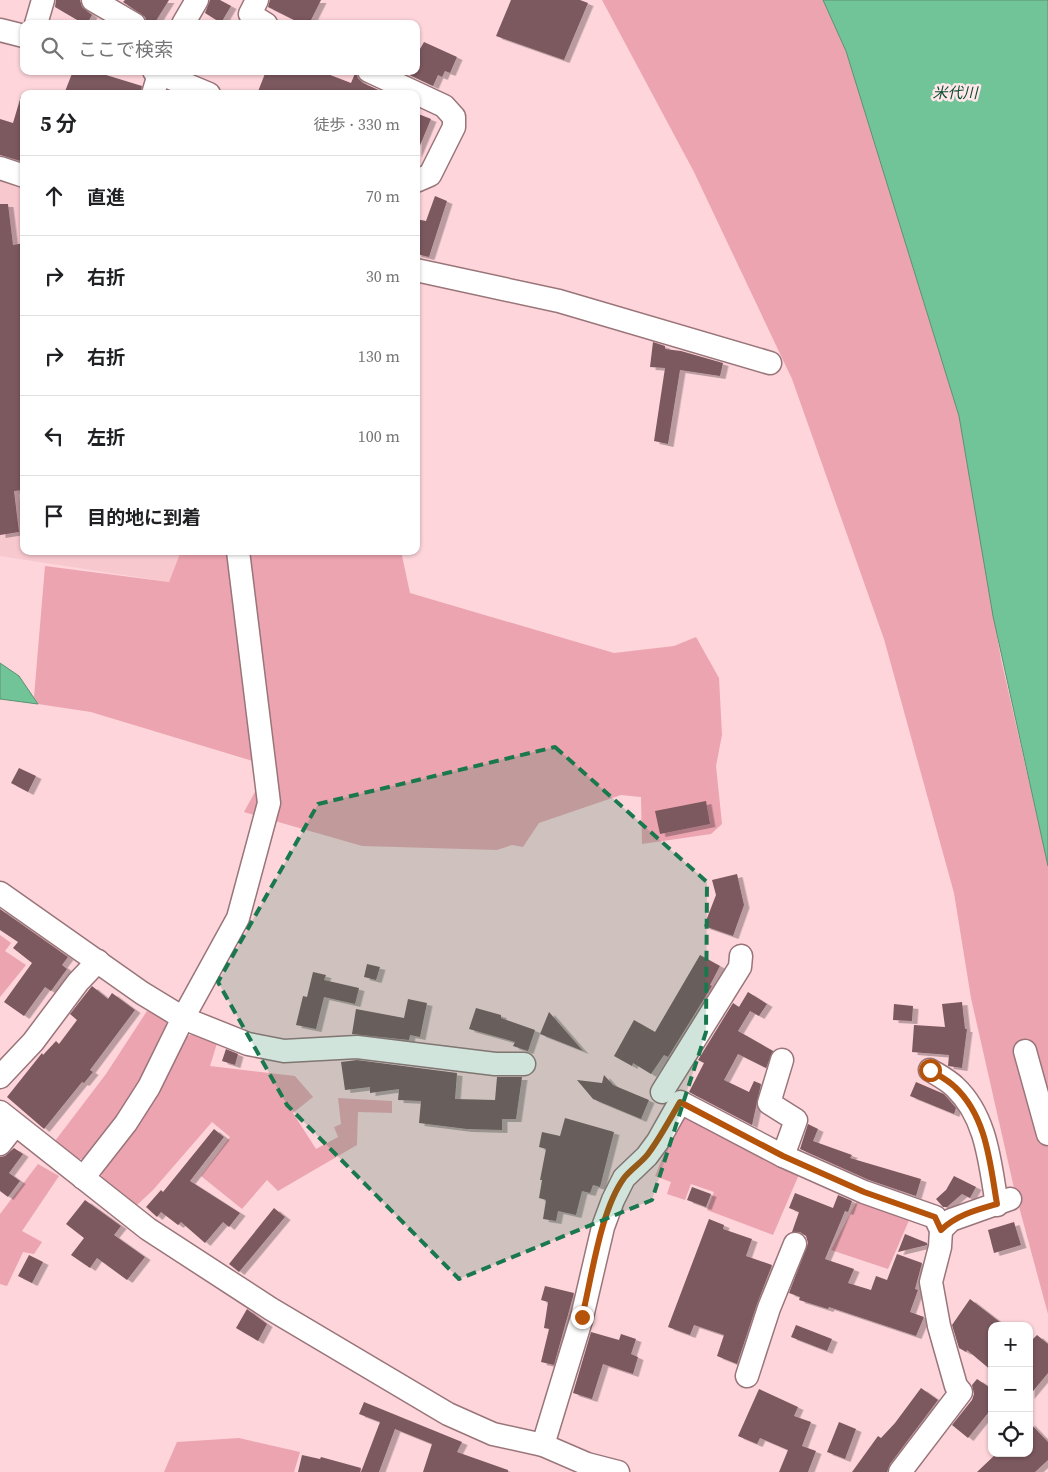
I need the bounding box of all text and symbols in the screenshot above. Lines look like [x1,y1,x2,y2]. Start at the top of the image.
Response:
search box [20,20,420,75]
icon: search [38,34,66,62]
text: ここで検索 [78,36,173,62]
water label: 米代川 [932,82,979,103]
text: 5 分 [40,109,77,138]
text: 徒歩 · 330 m [314,113,400,135]
icon: ahead [40,182,68,210]
text: 直進 [87,184,125,210]
text: 70 m [366,185,400,207]
icon: right [40,262,68,290]
text: 右折 [87,264,125,290]
text: 30 m [366,265,400,287]
icon: right [40,342,68,370]
text: 右折 [87,344,125,370]
text: 130 m [358,345,400,367]
icon: left [40,422,68,450]
text: 左折 [87,424,125,450]
text: 100 m [358,425,400,447]
icon: arrive [40,502,68,530]
text: 目的地に到着 [87,504,201,530]
route start [919,1059,942,1082]
route end [571,1306,594,1329]
map controls [988,1322,1033,1457]
button: + [988,1322,1033,1367]
button: − [988,1367,1033,1412]
button: locate [988,1412,1033,1457]

